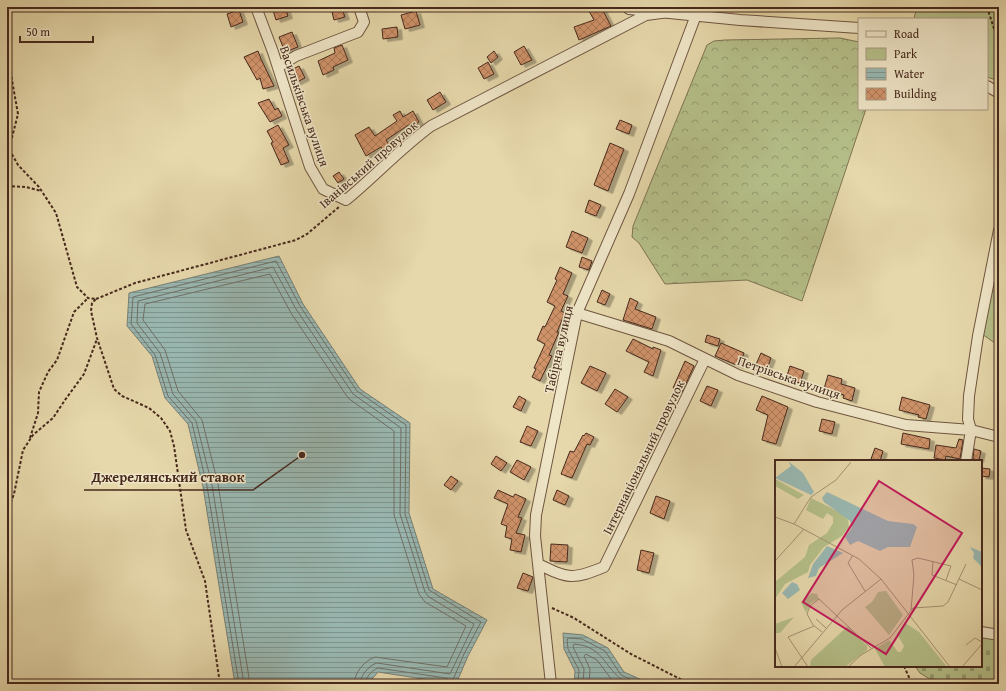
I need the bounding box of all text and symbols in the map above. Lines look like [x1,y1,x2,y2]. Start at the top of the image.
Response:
scale bar [20,18,93,44]
legend [858,18,988,110]
text: 50 m [26,23,50,40]
text: Road [894,25,920,42]
street label: Васильківська вулиця [275,43,334,170]
text: Park [894,45,918,62]
text: Water [894,65,924,82]
text: Building [894,85,937,102]
street label: Іванівський провулок [315,116,422,213]
street label: Табірна вулиця [539,303,578,395]
street label: Петрівська вулиця [735,351,843,404]
street label: Інтернаціональний провулок [598,377,689,538]
inset map [775,460,982,667]
callout: Джерелянський ставок [84,464,253,490]
text: Джерелянський ставок [90,467,246,487]

